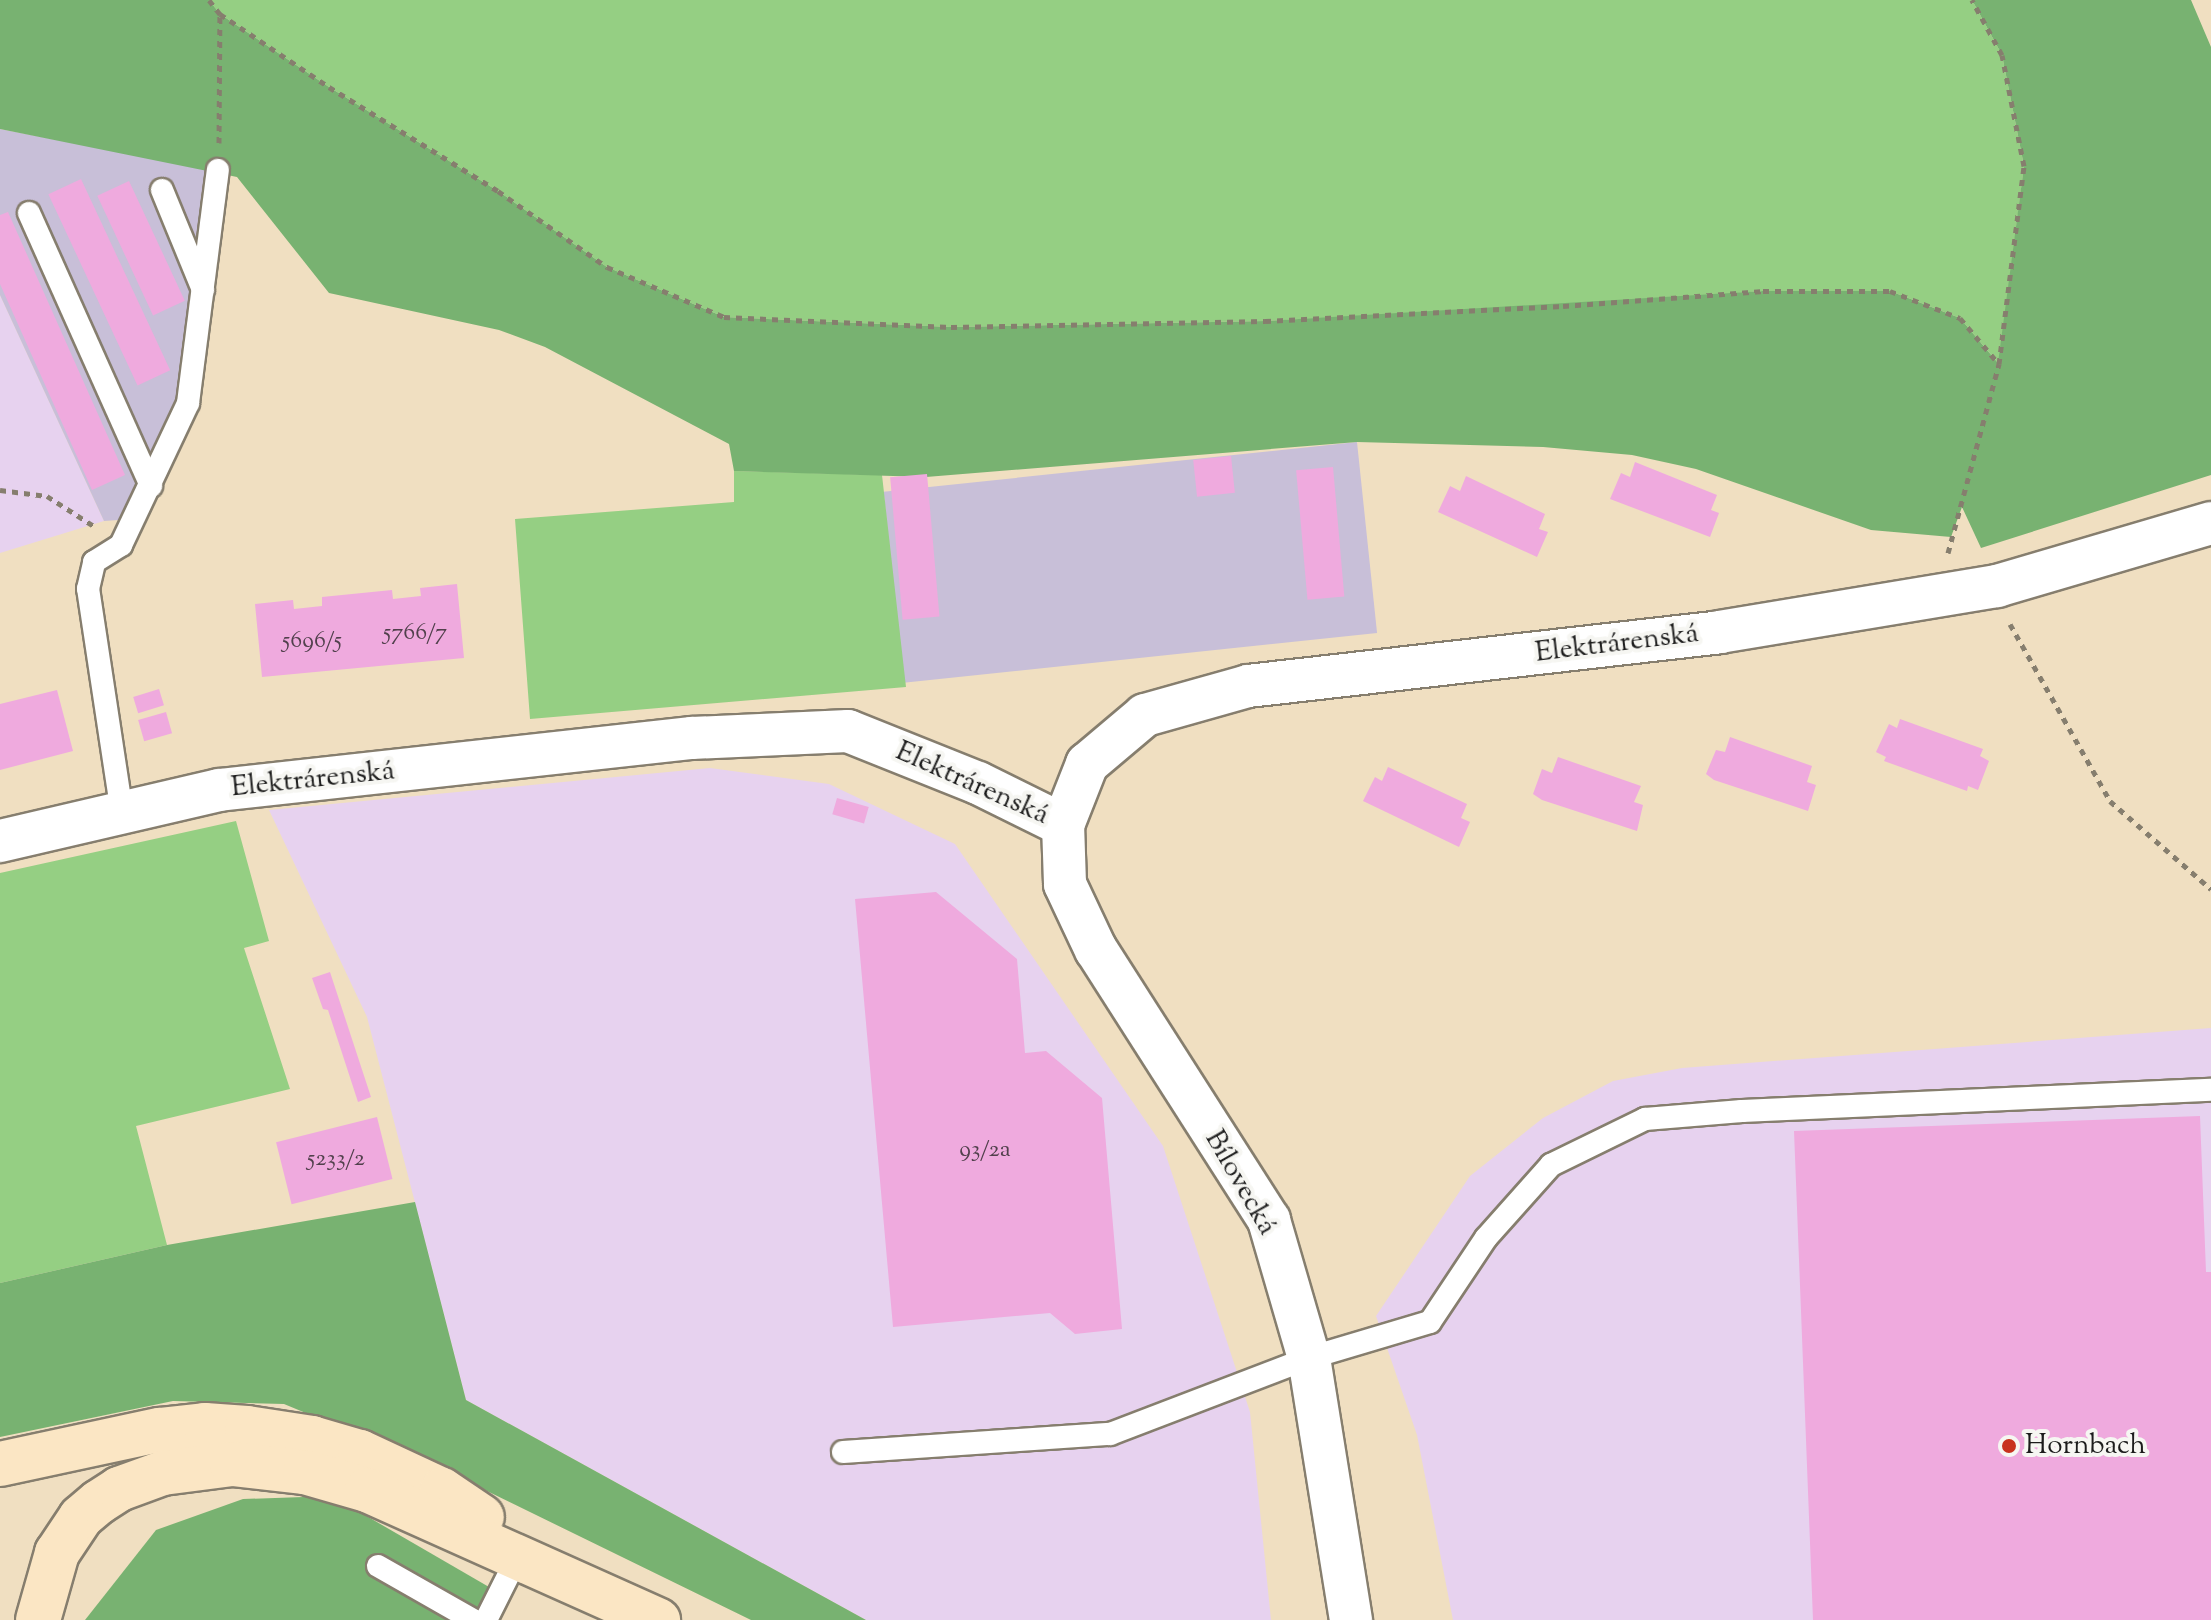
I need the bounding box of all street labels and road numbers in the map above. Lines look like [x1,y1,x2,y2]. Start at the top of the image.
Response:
street label: Elektrárenská [1533,617,1701,671]
street label: Elektrárenská [890,735,1054,833]
street label: Elektrárenská [230,755,396,805]
street label: Bílovecká [1197,1125,1283,1241]

